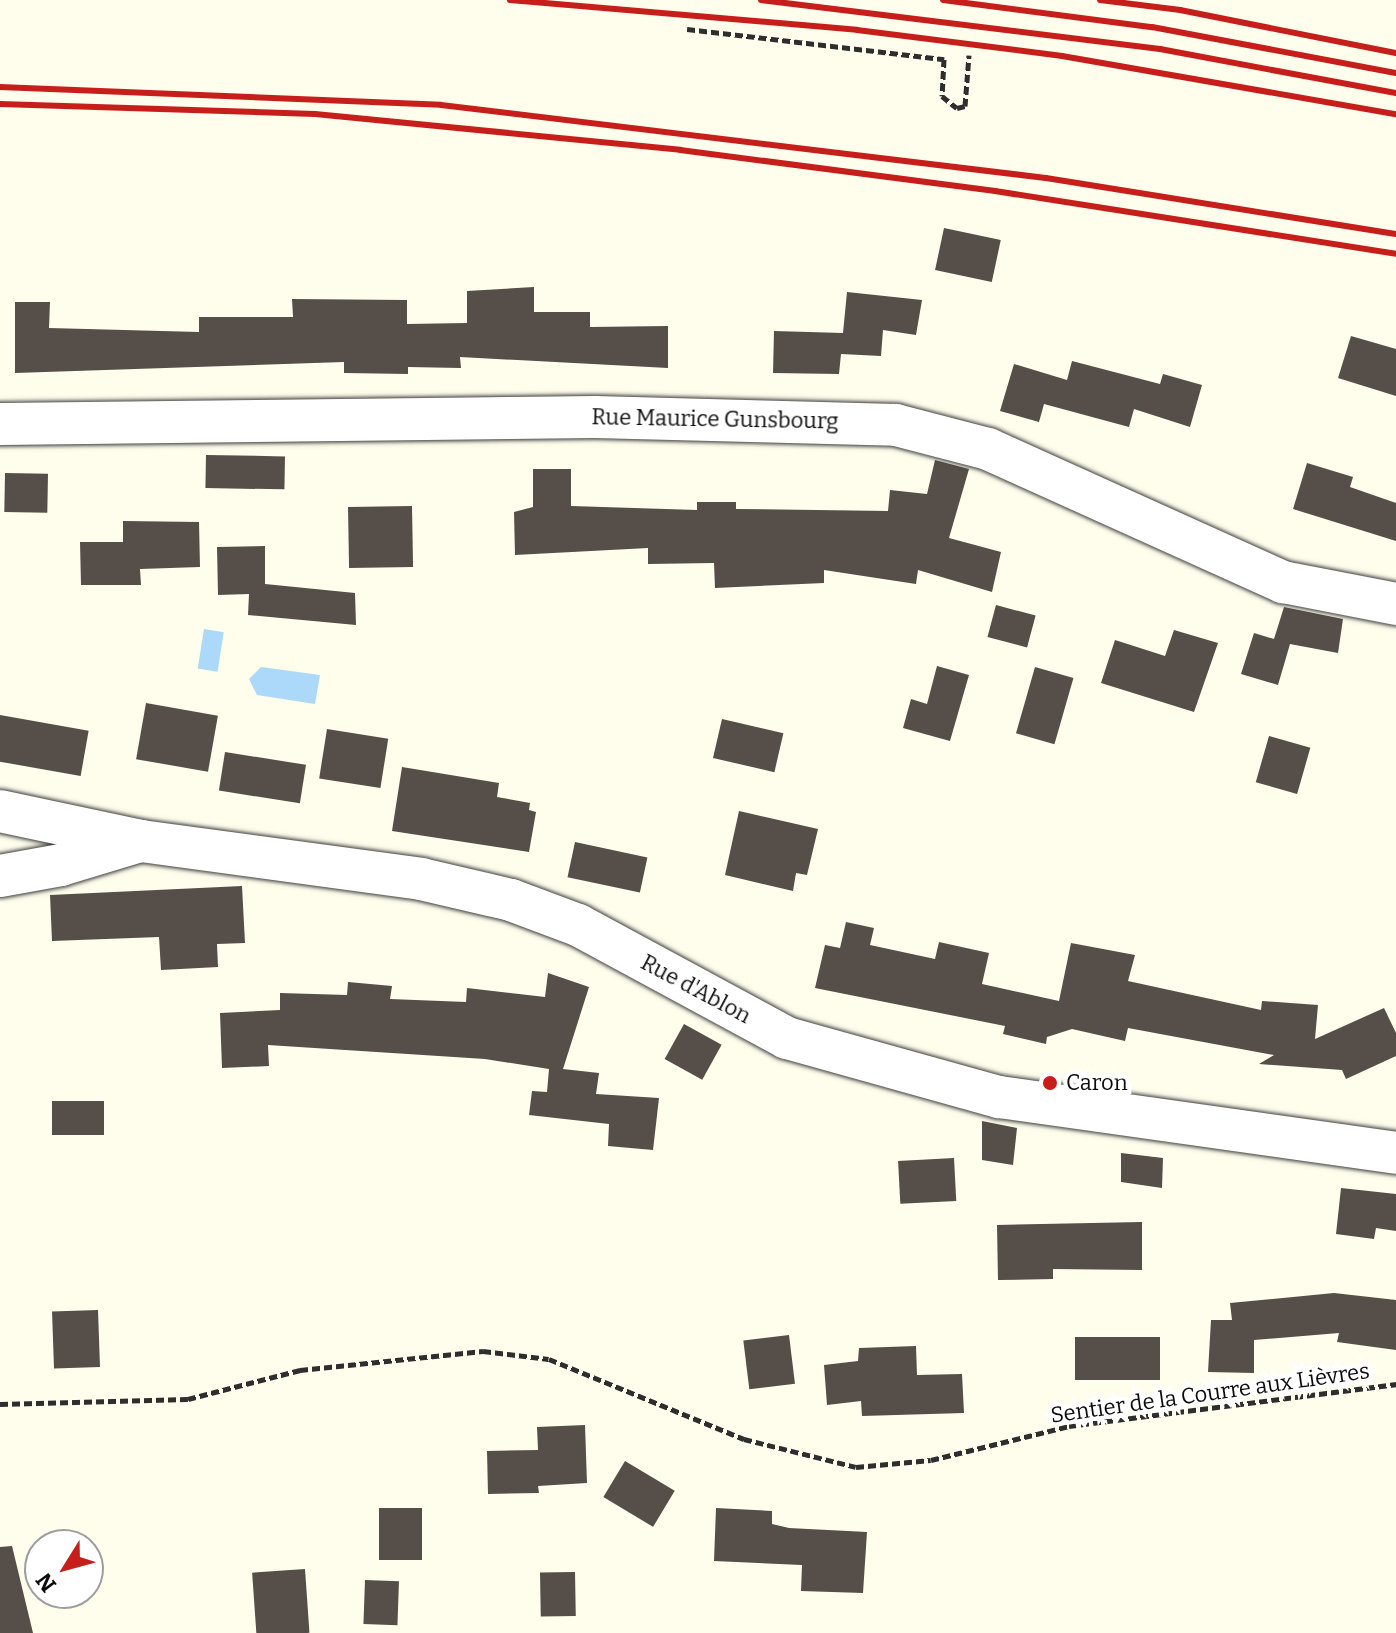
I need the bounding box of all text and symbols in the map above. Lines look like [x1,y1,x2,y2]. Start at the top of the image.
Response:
street label: Rue Maurice Gunsbourg [591,404,839,434]
street label: Rue d'Ablon [637,949,755,1029]
place label: Caron [1066,1070,1128,1096]
marker: Caron [1041,1074,1059,1092]
street label: Sentier de la Courre aux Lièvres [1049,1358,1371,1428]
north arrow [24,1529,104,1609]
text: N [30,1568,62,1597]

